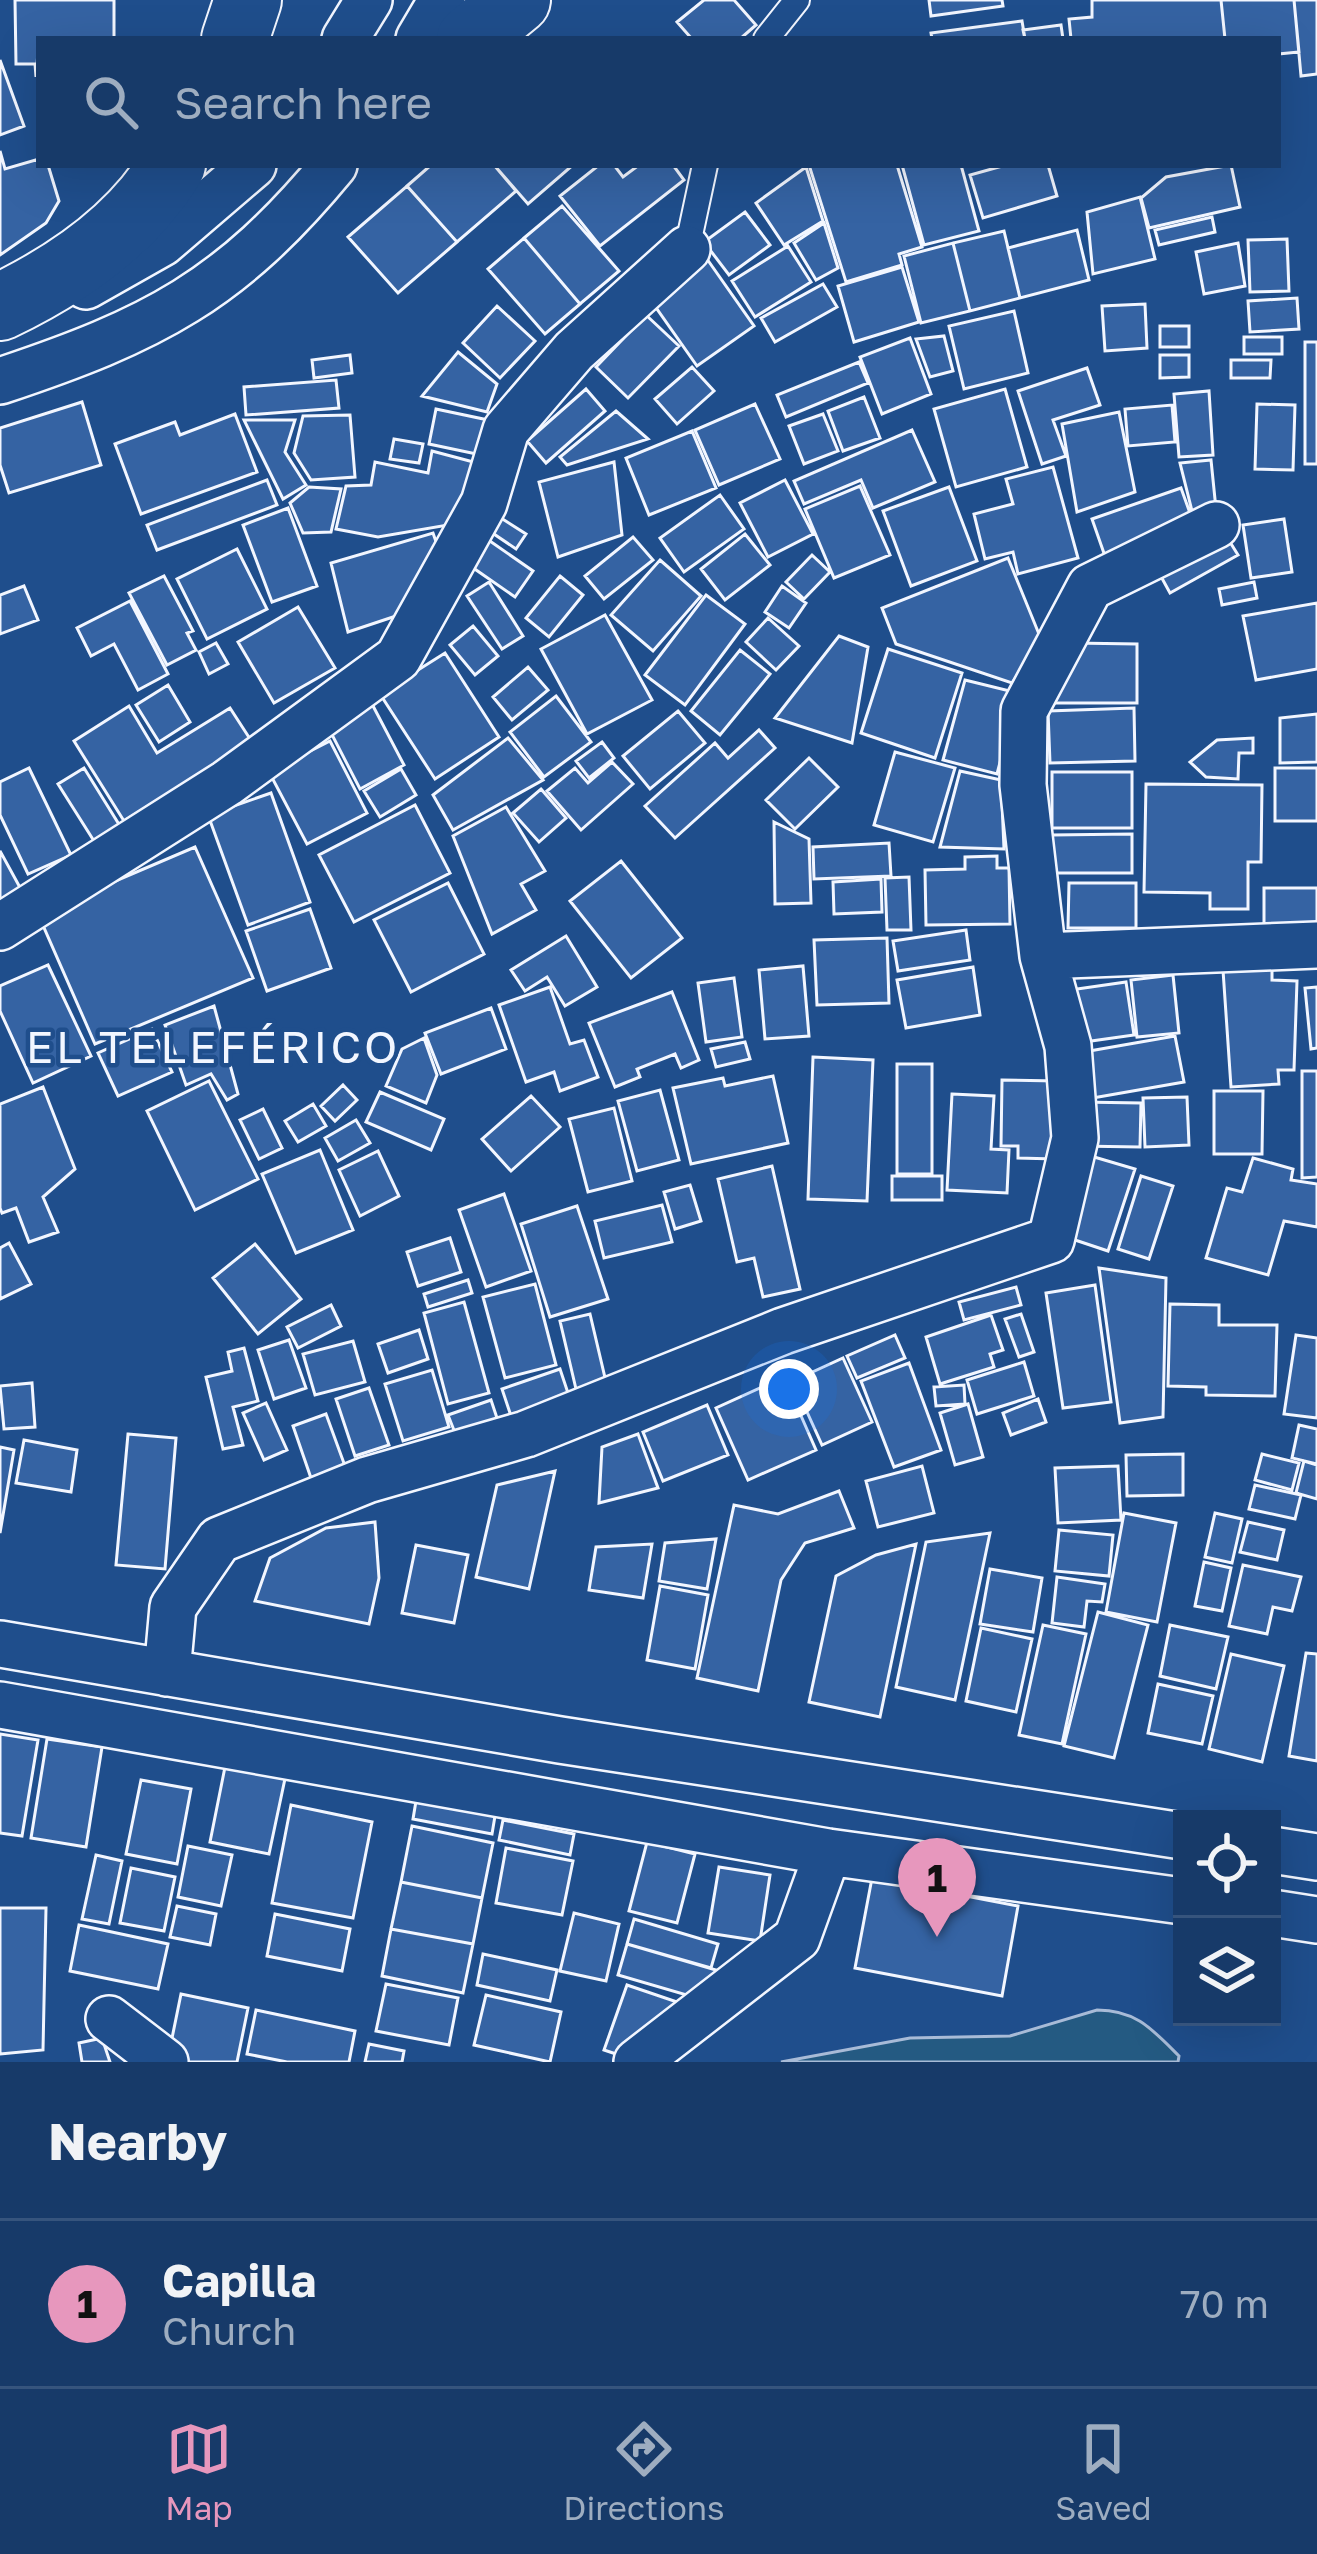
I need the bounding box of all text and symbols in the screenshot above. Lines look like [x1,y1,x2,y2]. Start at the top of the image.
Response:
search box [36,36,1281,168]
icon: search [78,69,144,135]
text: Search here [174,75,432,129]
district label: EL TELEFÉRICO [26,1019,400,1073]
your location [759,1359,819,1419]
map controls [1173,1810,1281,2026]
button: locate [1173,1810,1281,1918]
pin: 1 [898,1838,976,1937]
button: layers [1173,1918,1281,2026]
text: Nearby [48,2110,227,2171]
text: Capilla [162,2253,316,2307]
text: 1 [77,2280,97,2327]
text: 70 m [1180,2280,1269,2327]
text: Church [162,2307,296,2354]
tab: Map [165,2416,233,2527]
tab: Directions [563,2416,725,2527]
tab: Saved [1055,2416,1152,2527]

